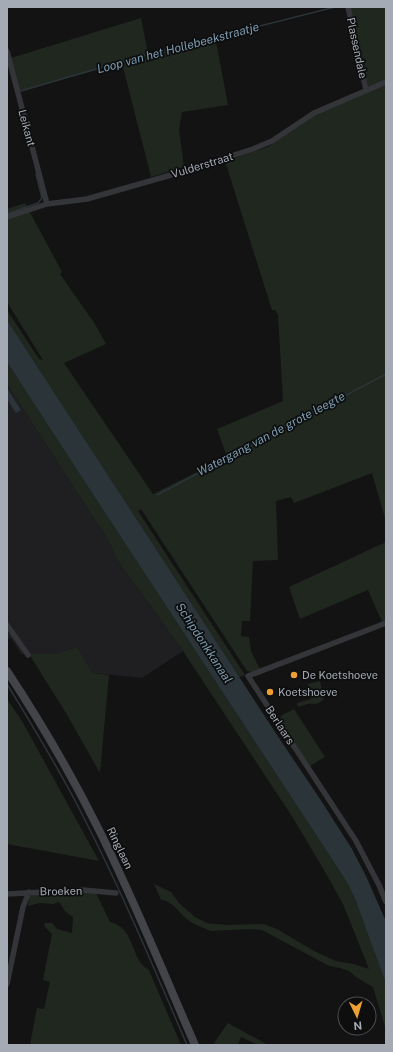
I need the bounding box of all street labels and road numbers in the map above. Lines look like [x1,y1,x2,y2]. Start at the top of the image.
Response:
street label: Plassendale [345,16,369,80]
street label: Leikant [16,108,38,148]
street label: Vulderstraat [170,150,234,180]
street label: Berlaars [263,704,297,747]
street label: Ringlaan [105,825,135,871]
street label: Broeken [40,885,82,897]

